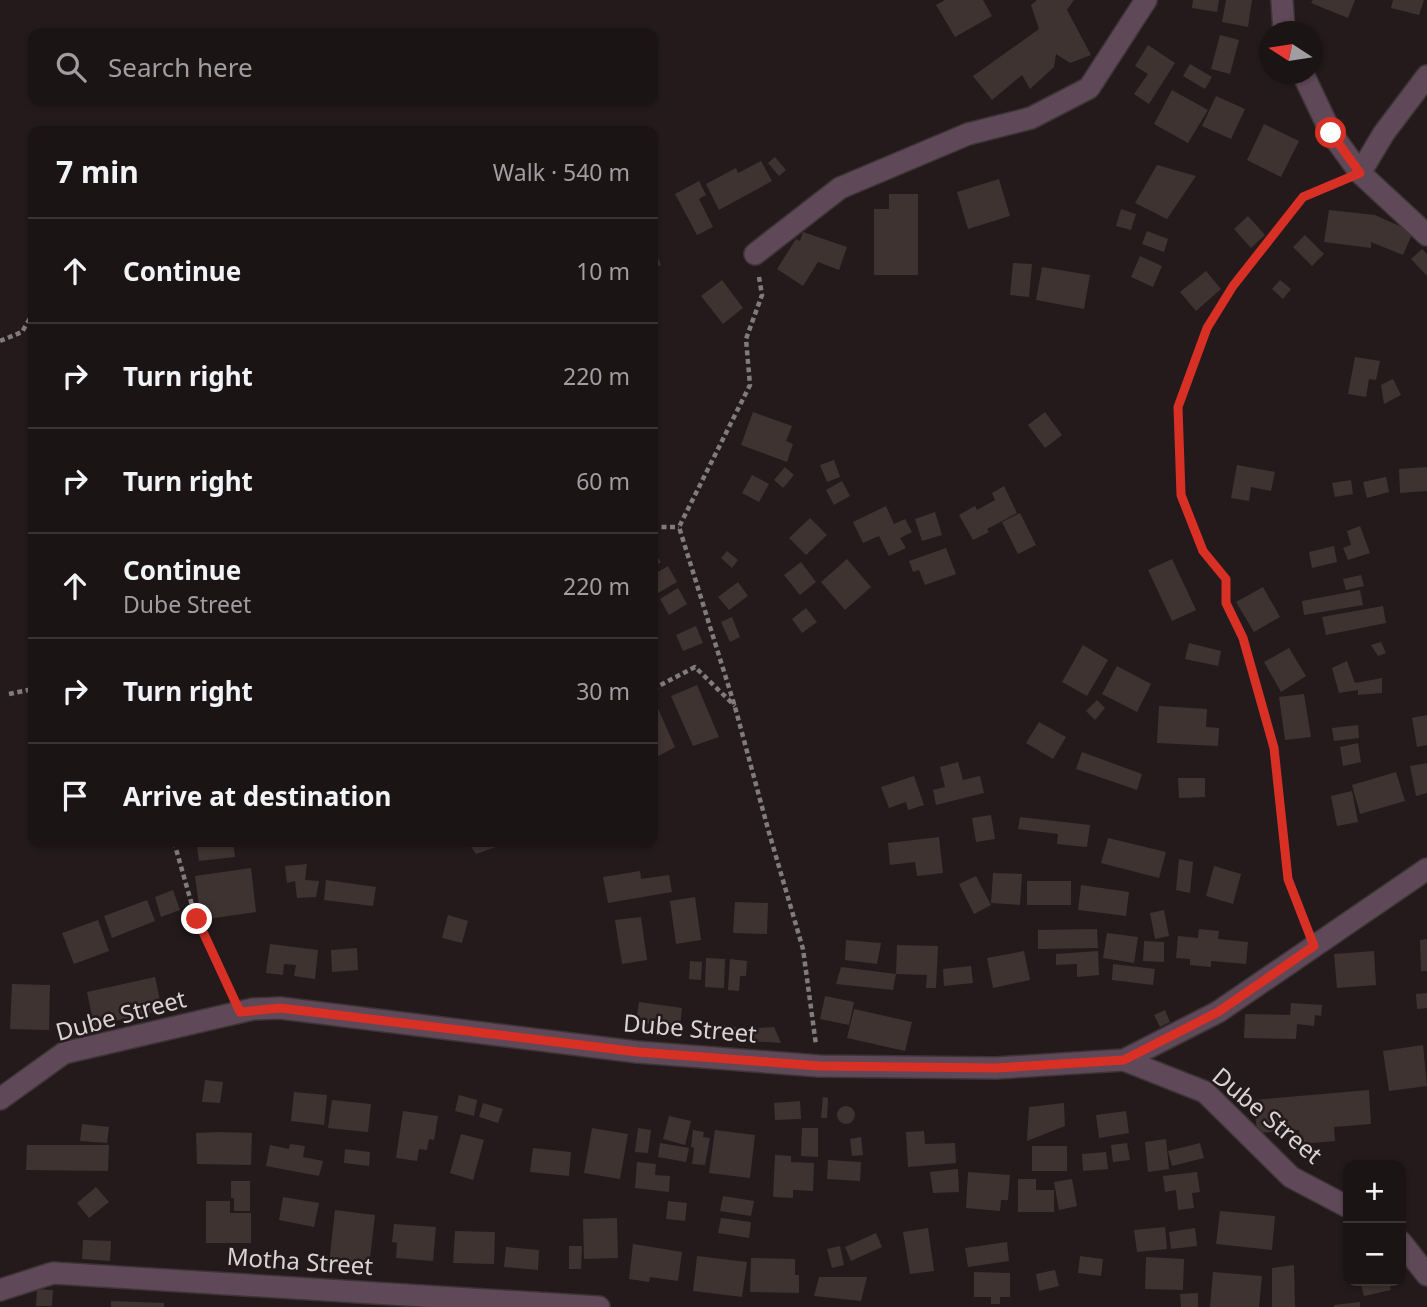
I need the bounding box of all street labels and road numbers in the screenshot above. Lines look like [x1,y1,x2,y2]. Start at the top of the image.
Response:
street label: Dube Street [52,981,190,1048]
street label: Dube Street [622,1005,759,1050]
street label: Dube Street [1206,1059,1330,1171]
street label: Motha Street [226,1239,375,1282]

